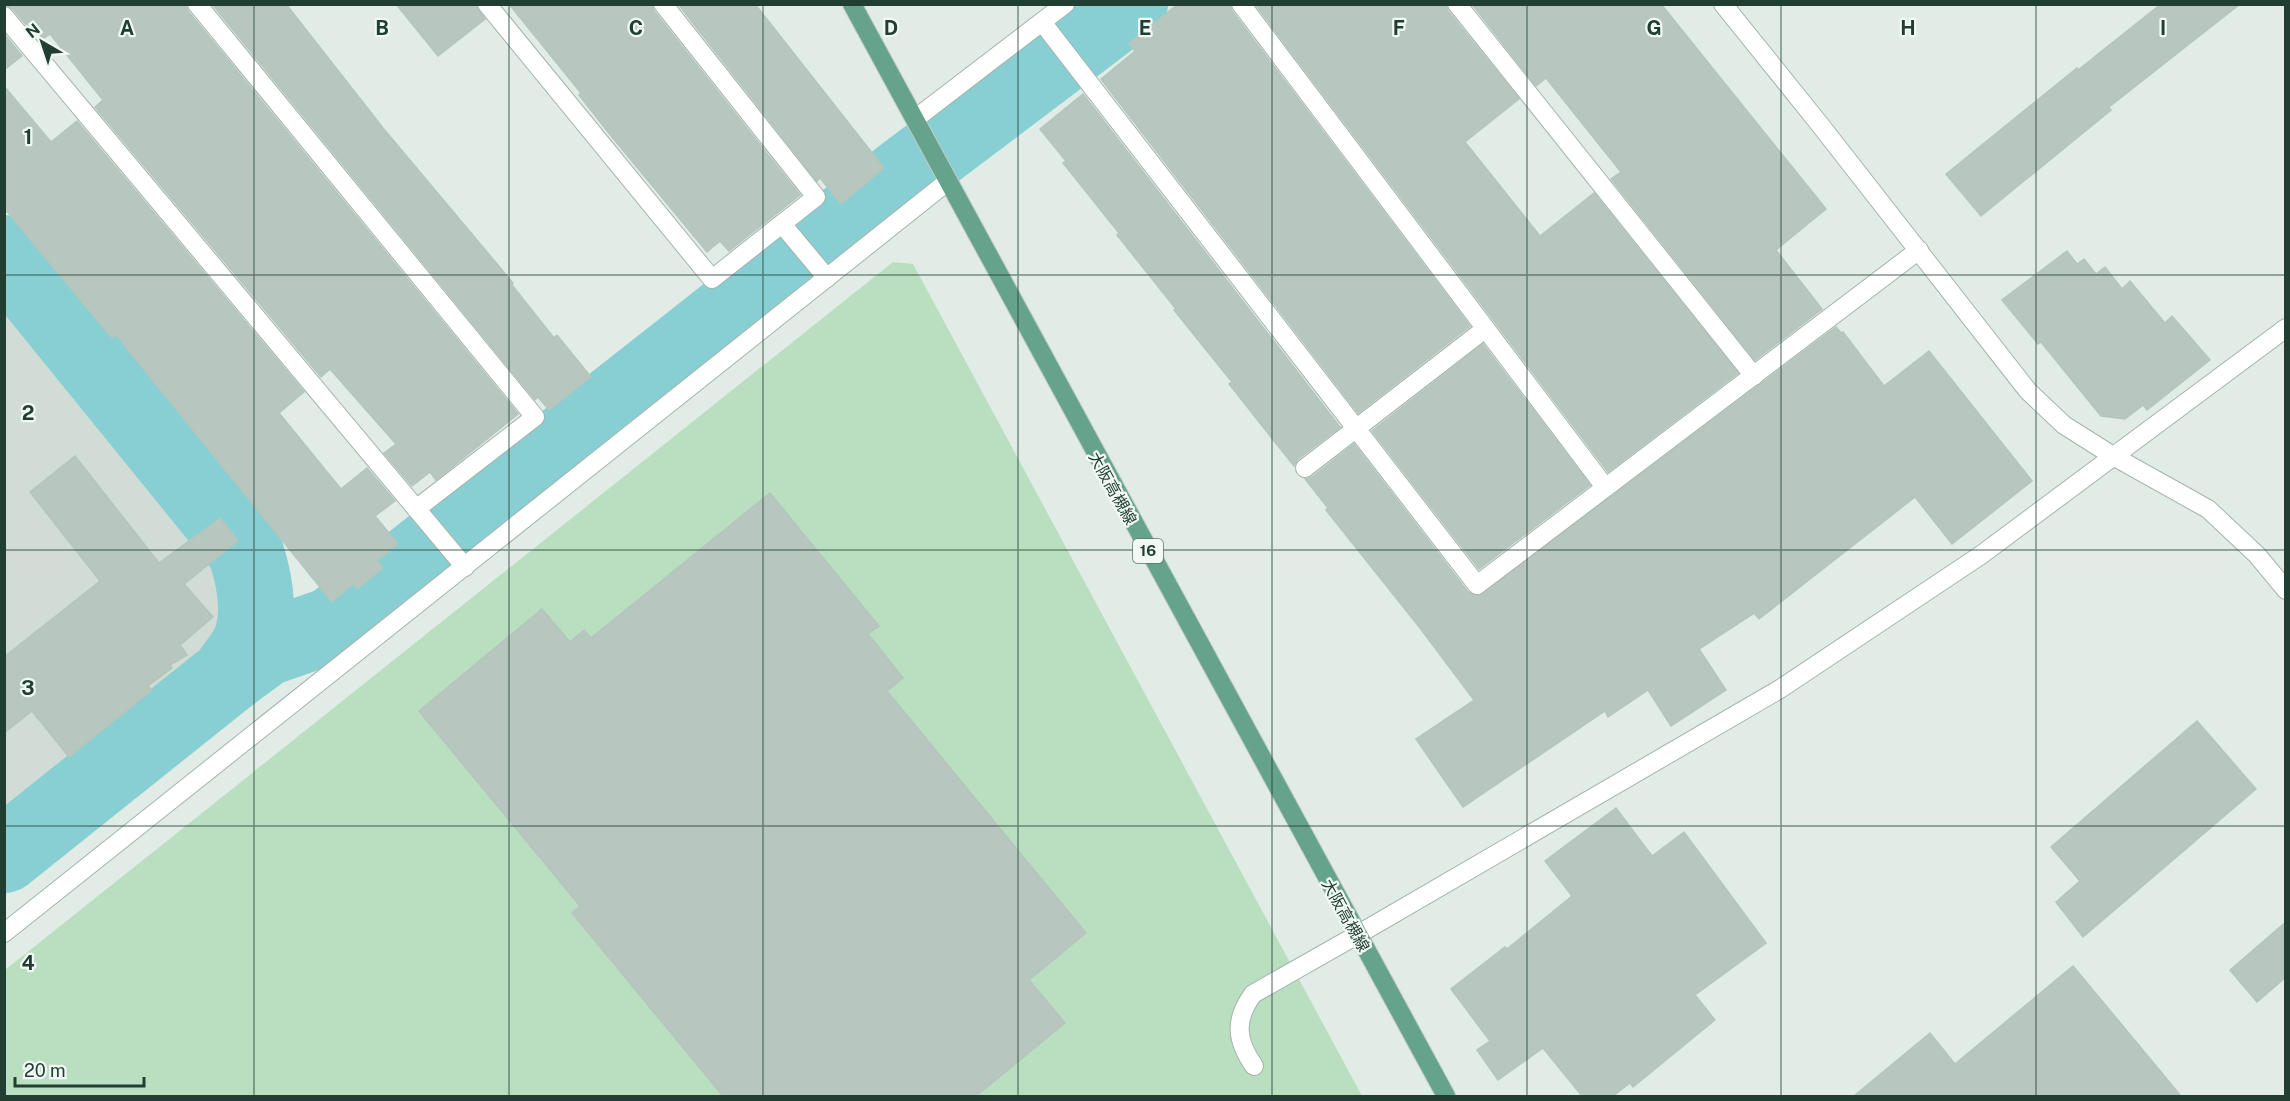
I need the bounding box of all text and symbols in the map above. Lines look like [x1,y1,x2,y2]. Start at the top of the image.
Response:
north arrow [12,12,72,72]
text: A [120,16,134,40]
text: B [375,16,389,40]
text: C [629,16,643,40]
text: D [884,16,898,40]
text: E [1139,16,1151,40]
text: F [1393,16,1405,40]
text: G [1646,16,1662,40]
text: H [1900,16,1916,40]
text: I [2160,16,2166,40]
text: N [22,19,44,42]
text: 1 [24,125,32,149]
text: 2 [22,401,34,425]
street label: 大阪高槻線 [1085,449,1140,528]
road number: 16 [1133,539,1163,563]
text: 3 [21,676,35,700]
street label: 大阪高槻線 [1318,876,1373,955]
text: 4 [21,951,35,975]
scale bar [15,1050,144,1088]
text: 20 m [24,1060,66,1081]

